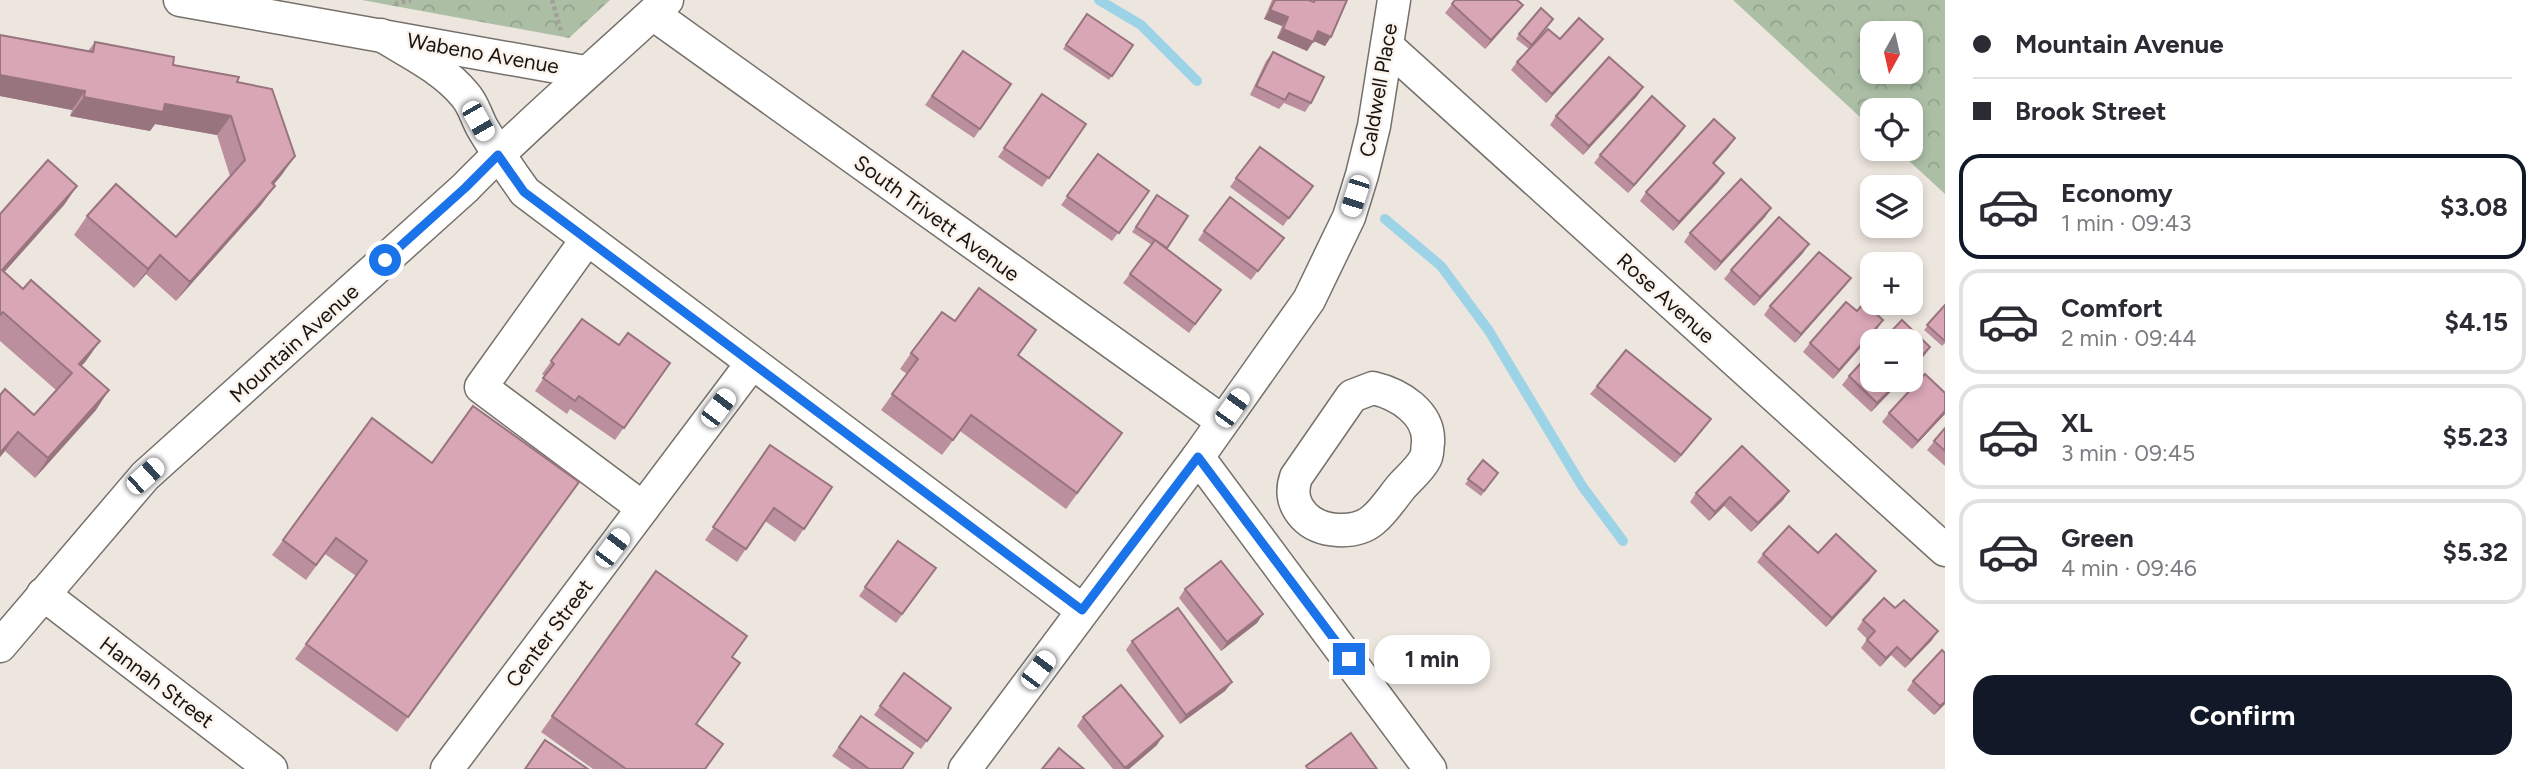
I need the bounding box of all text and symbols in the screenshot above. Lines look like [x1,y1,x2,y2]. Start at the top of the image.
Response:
street label: Caldwell Place [1354,21,1402,159]
north arrow [1860,21,1923,84]
map controls [1860,21,1923,392]
street label: Wabeno Avenue [405,27,561,79]
text: Mountain Avenue [2015,28,2224,60]
text: Brook Street [2015,95,2167,127]
car [459,98,498,144]
button: locate [1860,98,1923,161]
street label: South Trivett Avenue [849,150,1025,286]
car [1339,173,1372,219]
button: layers [1860,175,1923,238]
icon: car [1977,175,2040,238]
text: Economy [2061,177,2173,209]
text: $3.08 [2440,191,2508,223]
text: 1 min · 09:43 [2061,209,2192,237]
route start [369,244,401,276]
street label: Rose Avenue [1612,248,1720,348]
button: + [1860,252,1923,315]
street label: Mountain Avenue [224,279,364,407]
icon: car [1977,290,2040,353]
text: Comfort [2061,292,2163,324]
text: $4.15 [2445,306,2508,338]
text: 2 min · 09:44 [2061,324,2197,352]
button: − [1860,329,1923,392]
car [697,385,740,431]
car [1212,385,1253,431]
icon: car [1977,405,2040,468]
text: XL [2061,407,2093,439]
text: $5.23 [2443,421,2508,453]
text: 3 min · 09:45 [2061,439,2195,467]
car [123,454,168,498]
icon: car [1977,520,2040,583]
text: Green [2061,522,2134,554]
car [591,525,634,571]
text: $5.32 [2443,536,2508,568]
text: 4 min · 09:46 [2061,554,2197,582]
street label: Center Street [500,574,598,692]
street label: Hannah Street [95,631,219,733]
callout: 1 min [1374,634,1489,684]
route end [1333,643,1365,675]
text: 1 min [1405,645,1459,673]
car [1017,647,1060,693]
button: Confirm [1973,675,2512,755]

